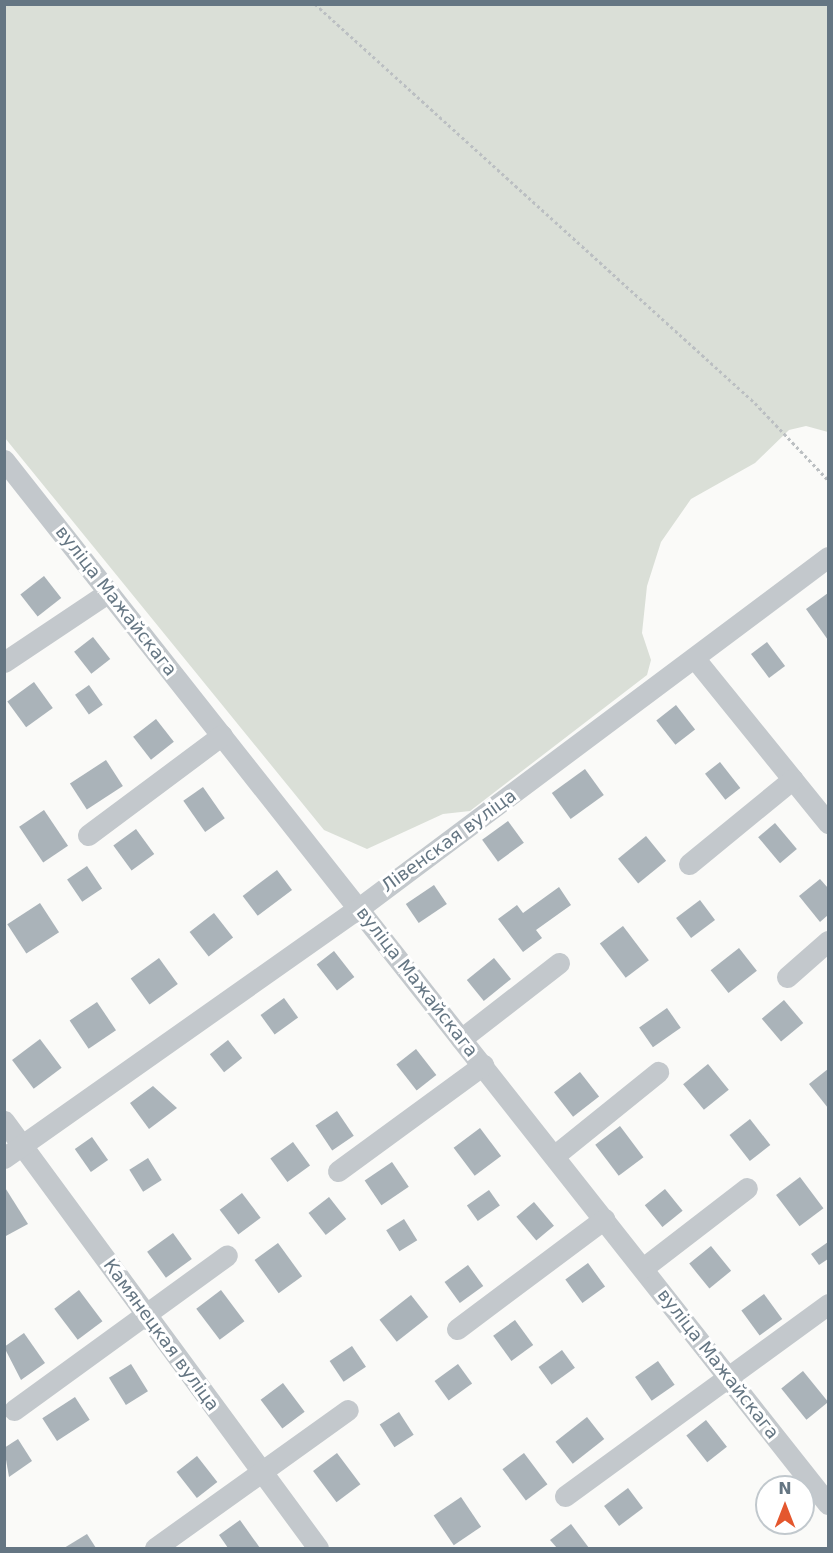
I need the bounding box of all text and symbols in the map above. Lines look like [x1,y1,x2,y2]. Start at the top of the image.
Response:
street label: вуліца Мажайскага [51,522,181,680]
street label: Лівенская вуліца [377,785,521,897]
street label: вуліца Мажайскага [352,903,482,1061]
street label: Камянецкая вуліца [99,1255,223,1415]
street label: вуліца Мажайскага [653,1285,783,1443]
north arrow [755,1475,815,1535]
text: N [778,1479,792,1498]

